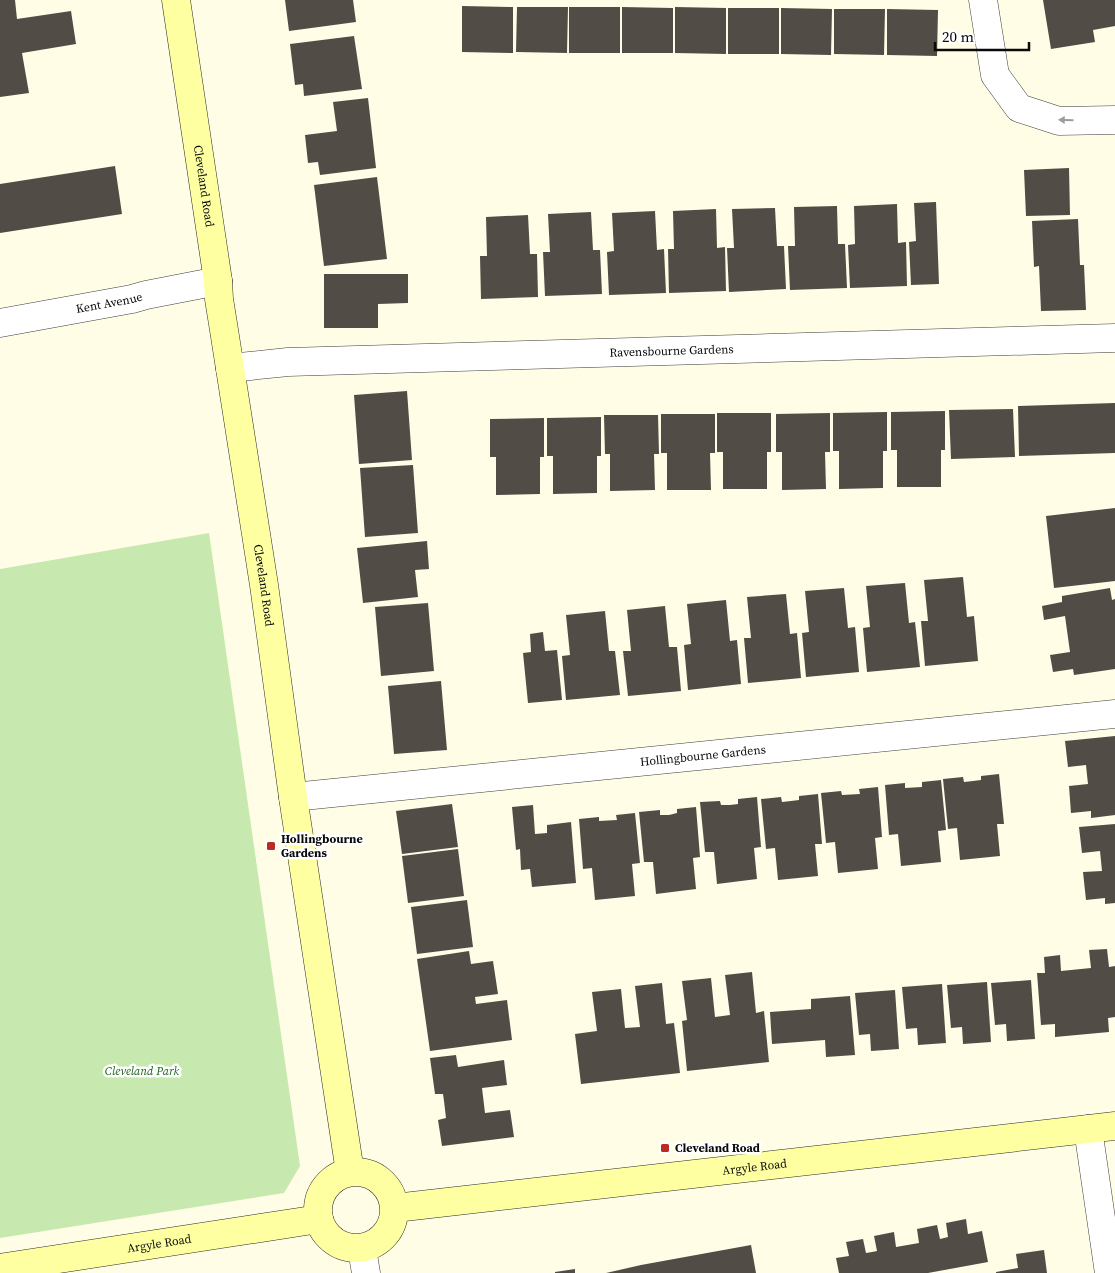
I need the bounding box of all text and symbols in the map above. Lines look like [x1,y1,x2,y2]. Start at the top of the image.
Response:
scale bar [935,20,1029,52]
text: 20 m [942,26,974,47]
one-way arrow [1058,116,1074,124]
street label: Cleveland Road [190,144,218,228]
street label: Kent Avenue [75,288,144,317]
street label: Ravensbourne Gardens [609,341,734,361]
street label: Cleveland Road [250,543,278,628]
street label: Hollingbourne Gardens [639,741,766,770]
place label: Hollingbourne Gardens [281,831,363,861]
marker: Hollingbourne Gardens [265,840,277,852]
park label: Cleveland Park [105,1063,179,1079]
place label: Cleveland Road [675,1140,760,1156]
marker: Cleveland Road [659,1142,671,1154]
street label: Argyle Road [722,1155,788,1179]
street label: Argyle Road [126,1231,193,1256]

